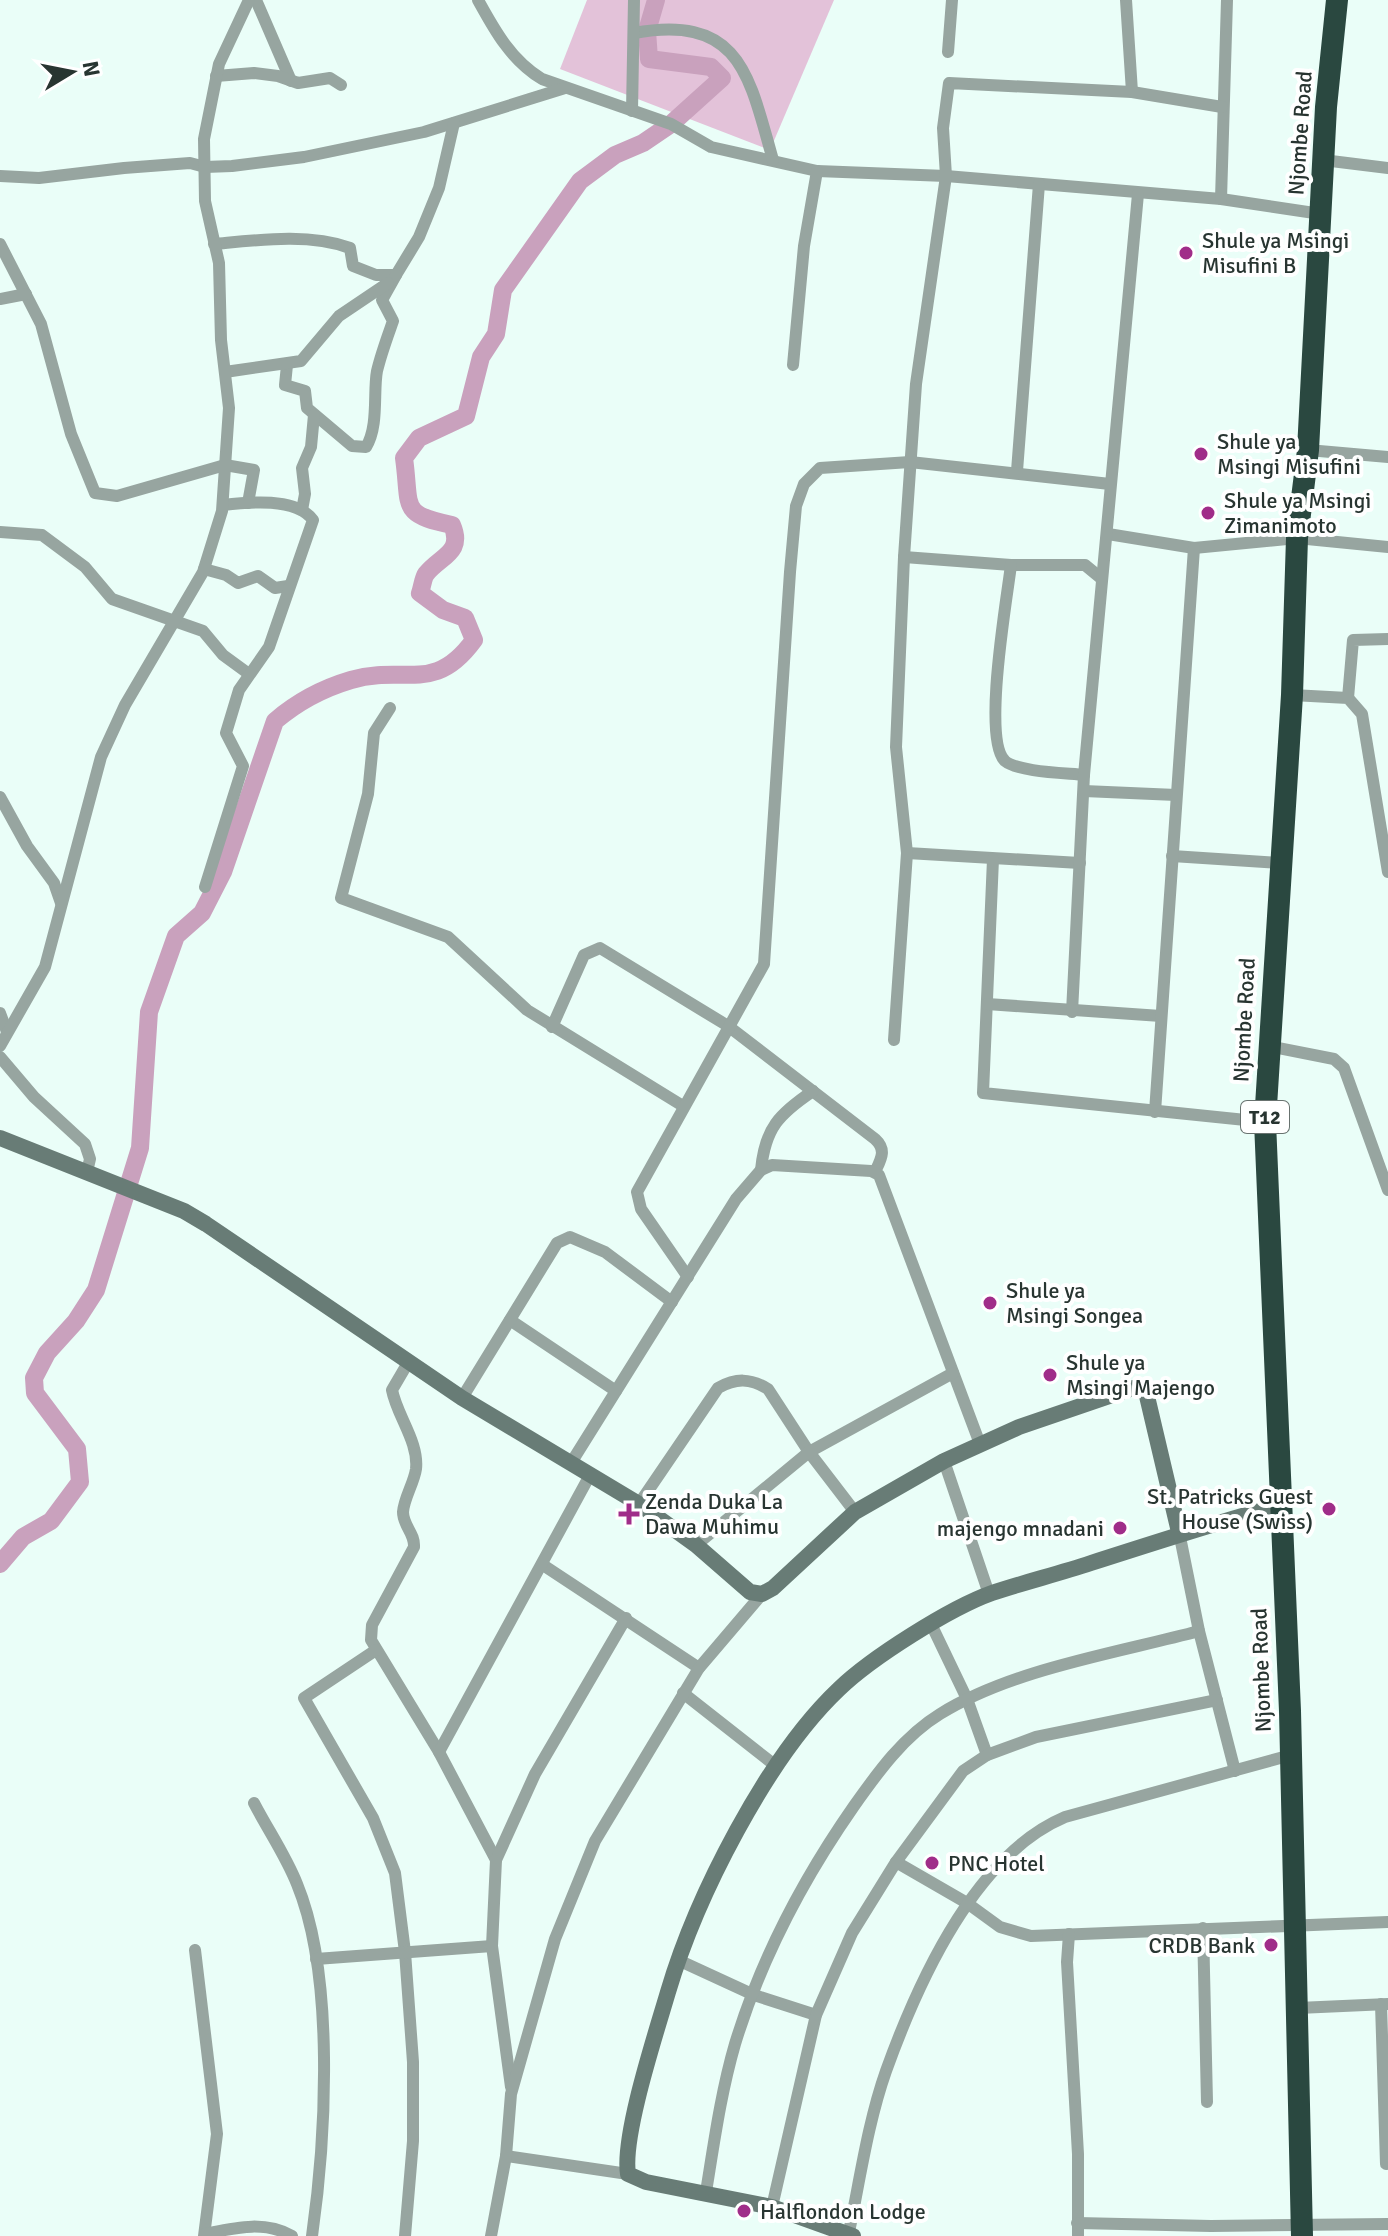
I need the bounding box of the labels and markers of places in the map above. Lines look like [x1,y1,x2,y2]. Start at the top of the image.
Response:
place label: Shule ya Msingi Misufini B [1202,227,1349,279]
marker: Shule ya Msingi Misufini B [1177,244,1195,262]
place label: Shule ya Msingi Misufini [1217,428,1361,480]
marker: Shule ya Msingi Misufini [1192,445,1210,463]
place label: Shule ya Msingi Zimanimoto [1224,487,1371,539]
marker: Shule ya Msingi Zimanimoto [1199,504,1217,522]
place label: Shule ya Msingi Songea [1006,1277,1143,1329]
marker: Shule ya Msingi Songea [981,1294,999,1312]
place label: Shule ya Msingi Majengo [1066,1349,1215,1401]
marker: Shule ya Msingi Majengo [1041,1366,1059,1384]
place label: St. Patricks Guest House (Swiss) [1147,1483,1313,1535]
place label: Zenda Duka La Dawa Muhimu [645,1488,783,1540]
marker: St. Patricks Guest House (Swiss) [1320,1500,1338,1518]
marker: Zenda Duka La Dawa Muhimu [620,1505,638,1523]
place label: majengo mnadani [937,1515,1104,1542]
marker: majengo mnadani [1111,1519,1129,1537]
place label: PNC Hotel [948,1850,1045,1877]
marker: PNC Hotel [923,1854,941,1872]
place label: CRDB Bank [1149,1932,1255,1959]
marker: CRDB Bank [1262,1936,1280,1954]
place label: Halflondon Lodge [760,2198,926,2225]
marker: Halflondon Lodge [735,2202,753,2220]

